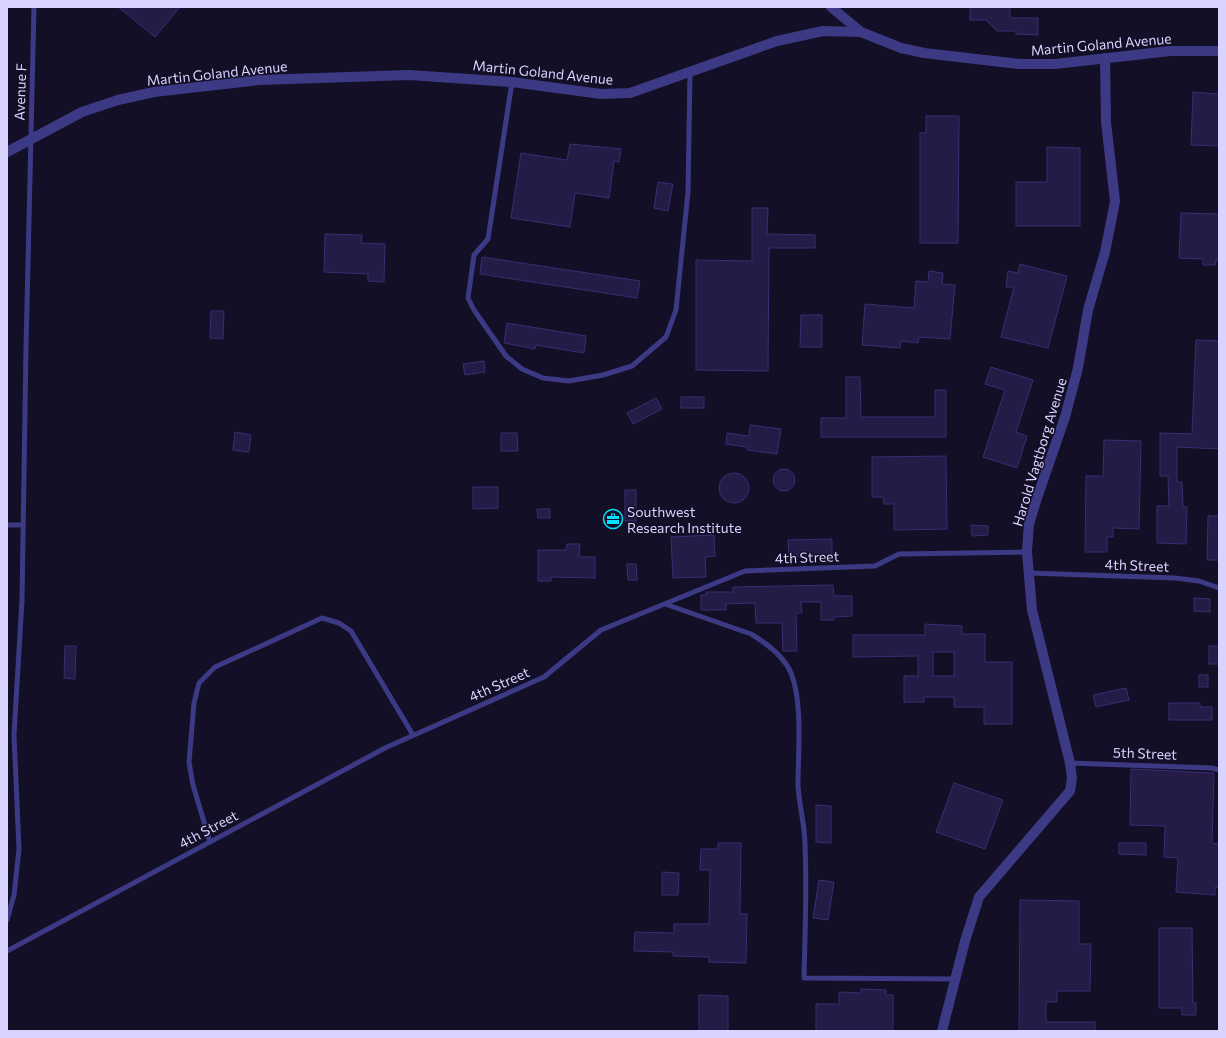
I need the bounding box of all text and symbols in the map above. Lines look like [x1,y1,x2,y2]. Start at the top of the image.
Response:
street label: Martin Goland Avenue [1030,29,1172,59]
street label: Martin Goland Avenue [472,56,614,88]
street label: Martin Goland Avenue [146,57,288,89]
street label: Avenue F [11,63,29,121]
street label: Harold Vagtborg Avenue [1008,376,1070,528]
place label: Southwest Research Institute [627,503,742,536]
office icon: Southwest Research Institute [602,508,624,530]
street label: 4th Street [775,547,840,567]
street label: 4th Street [1105,555,1170,575]
street label: 4th Street [466,663,532,705]
street label: 5th Street [1113,743,1178,763]
street label: 4th Street [176,806,241,852]

